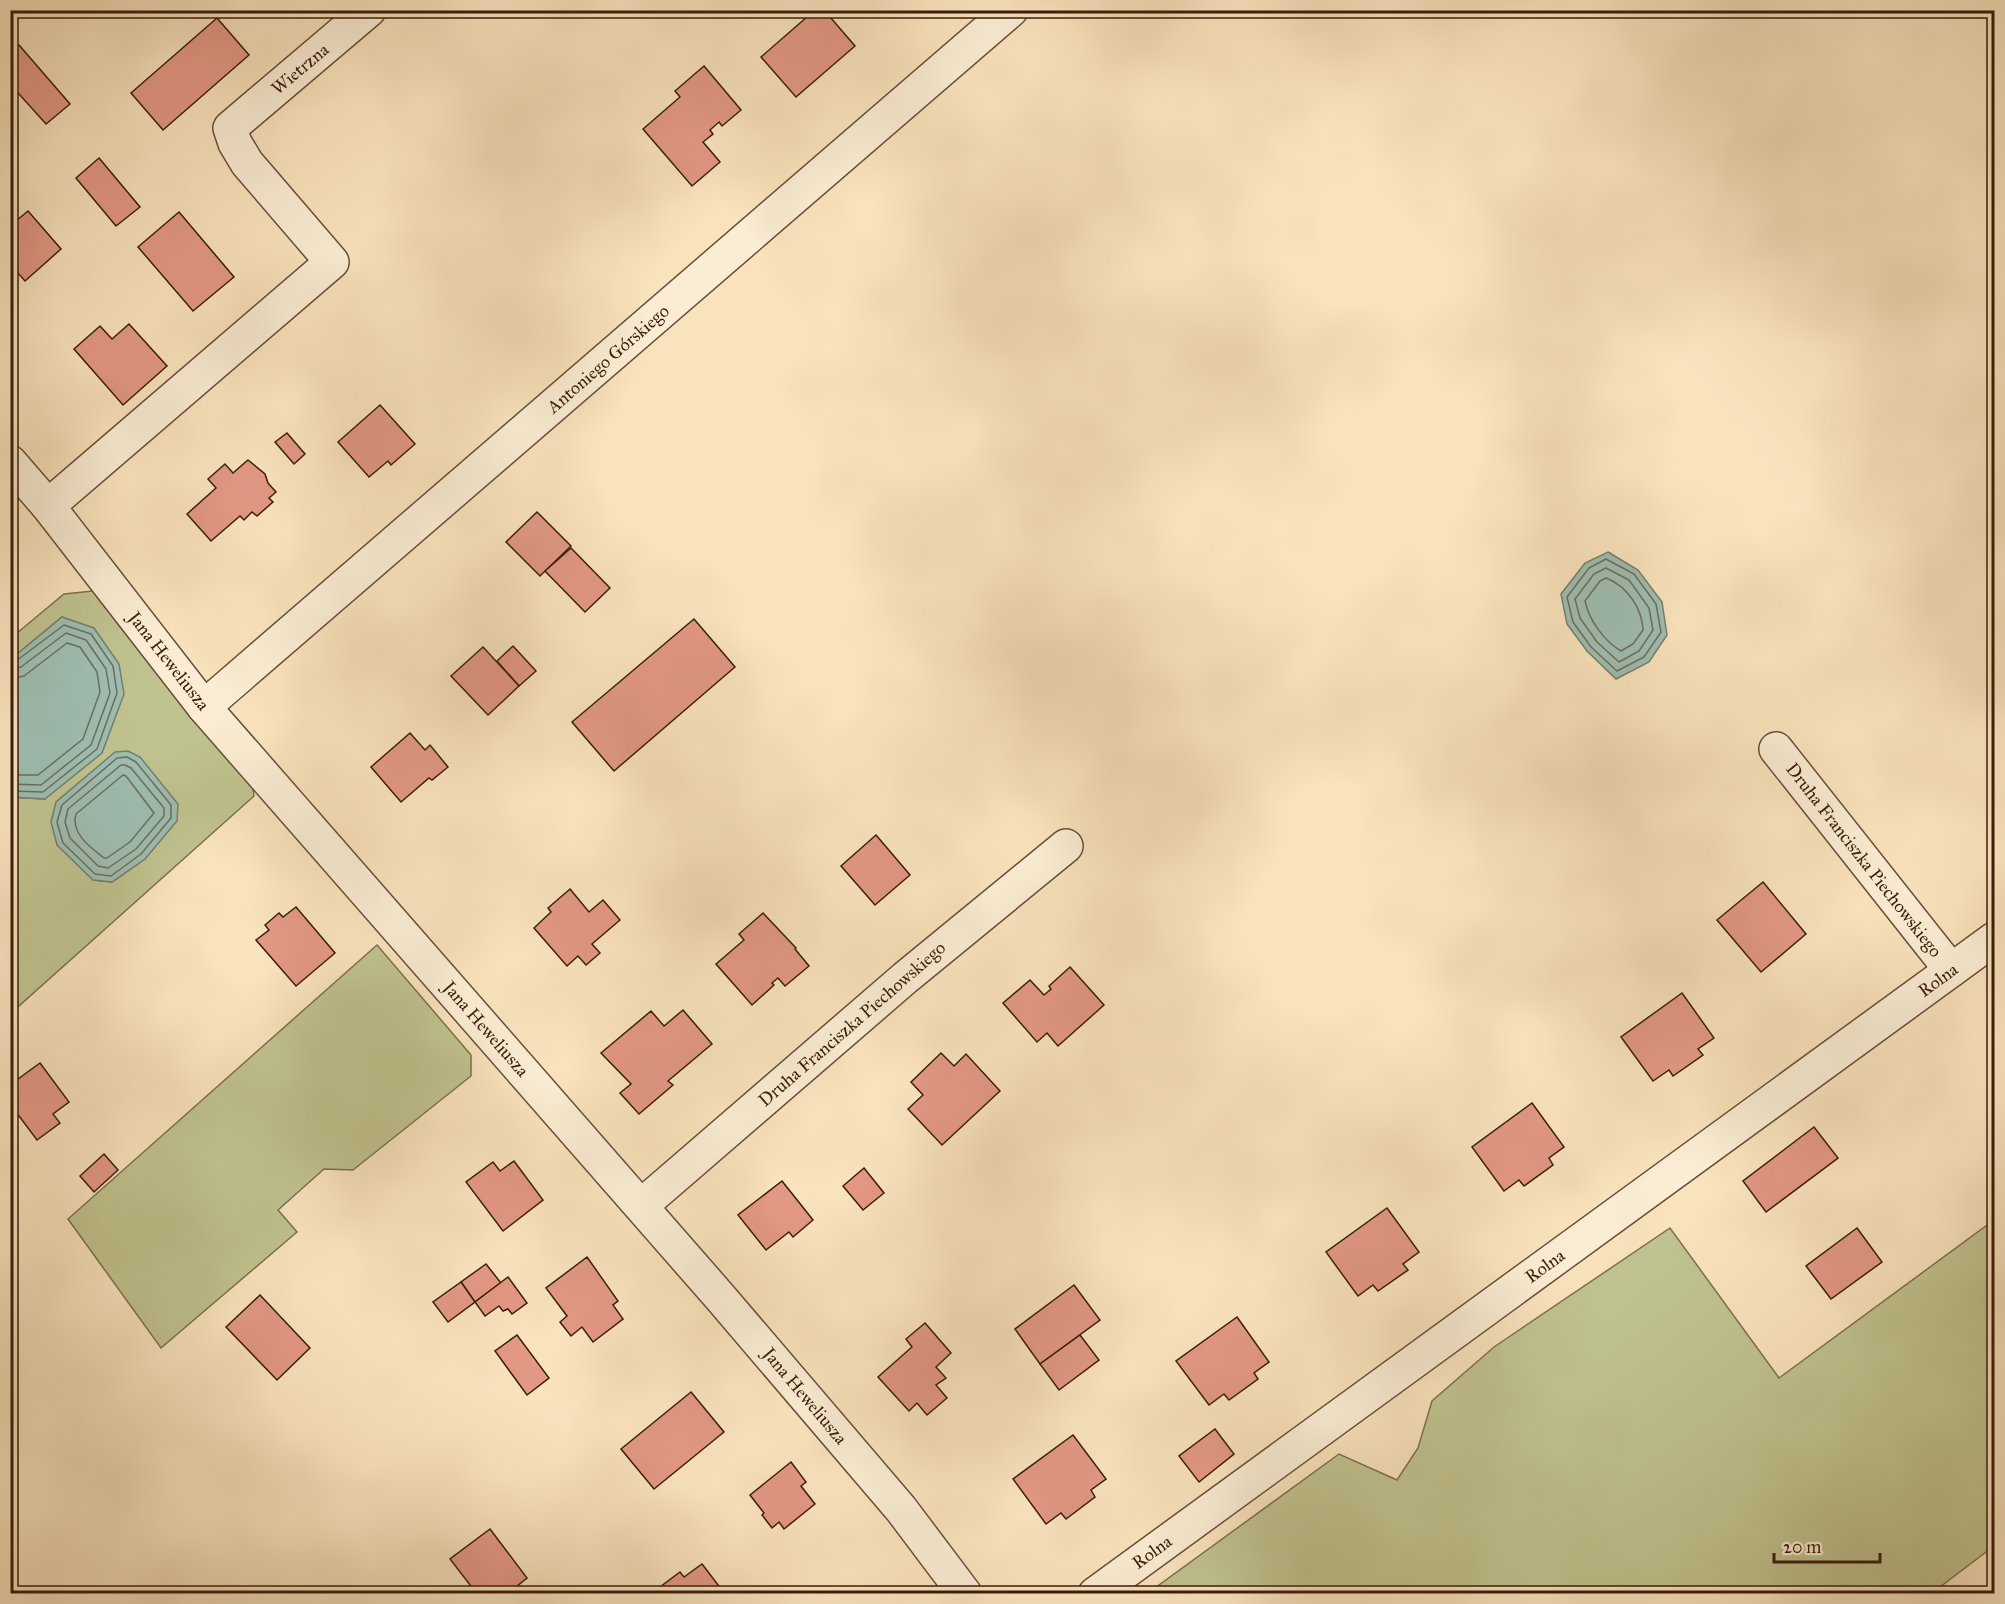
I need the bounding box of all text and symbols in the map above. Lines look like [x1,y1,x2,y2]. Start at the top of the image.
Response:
street label: Wietrzna [267,38,334,99]
street label: Antoniego Górskiego [542,300,674,420]
street label: Jana Heweliusza [122,606,215,716]
street label: Druha Franciszka Piechowskiego [1780,758,1947,962]
street label: Druha Franciszka Piechowskiego [754,937,951,1112]
street label: Rolna [1914,958,1963,1002]
street label: Jana Heweliusza [436,975,534,1082]
street label: Rolna [1521,1244,1570,1288]
street label: Jana Heweliusza [756,1342,852,1450]
scale bar [1774,1526,1880,1564]
street label: Rolna [1128,1530,1177,1574]
text: 20 m [1783,1536,1821,1558]

